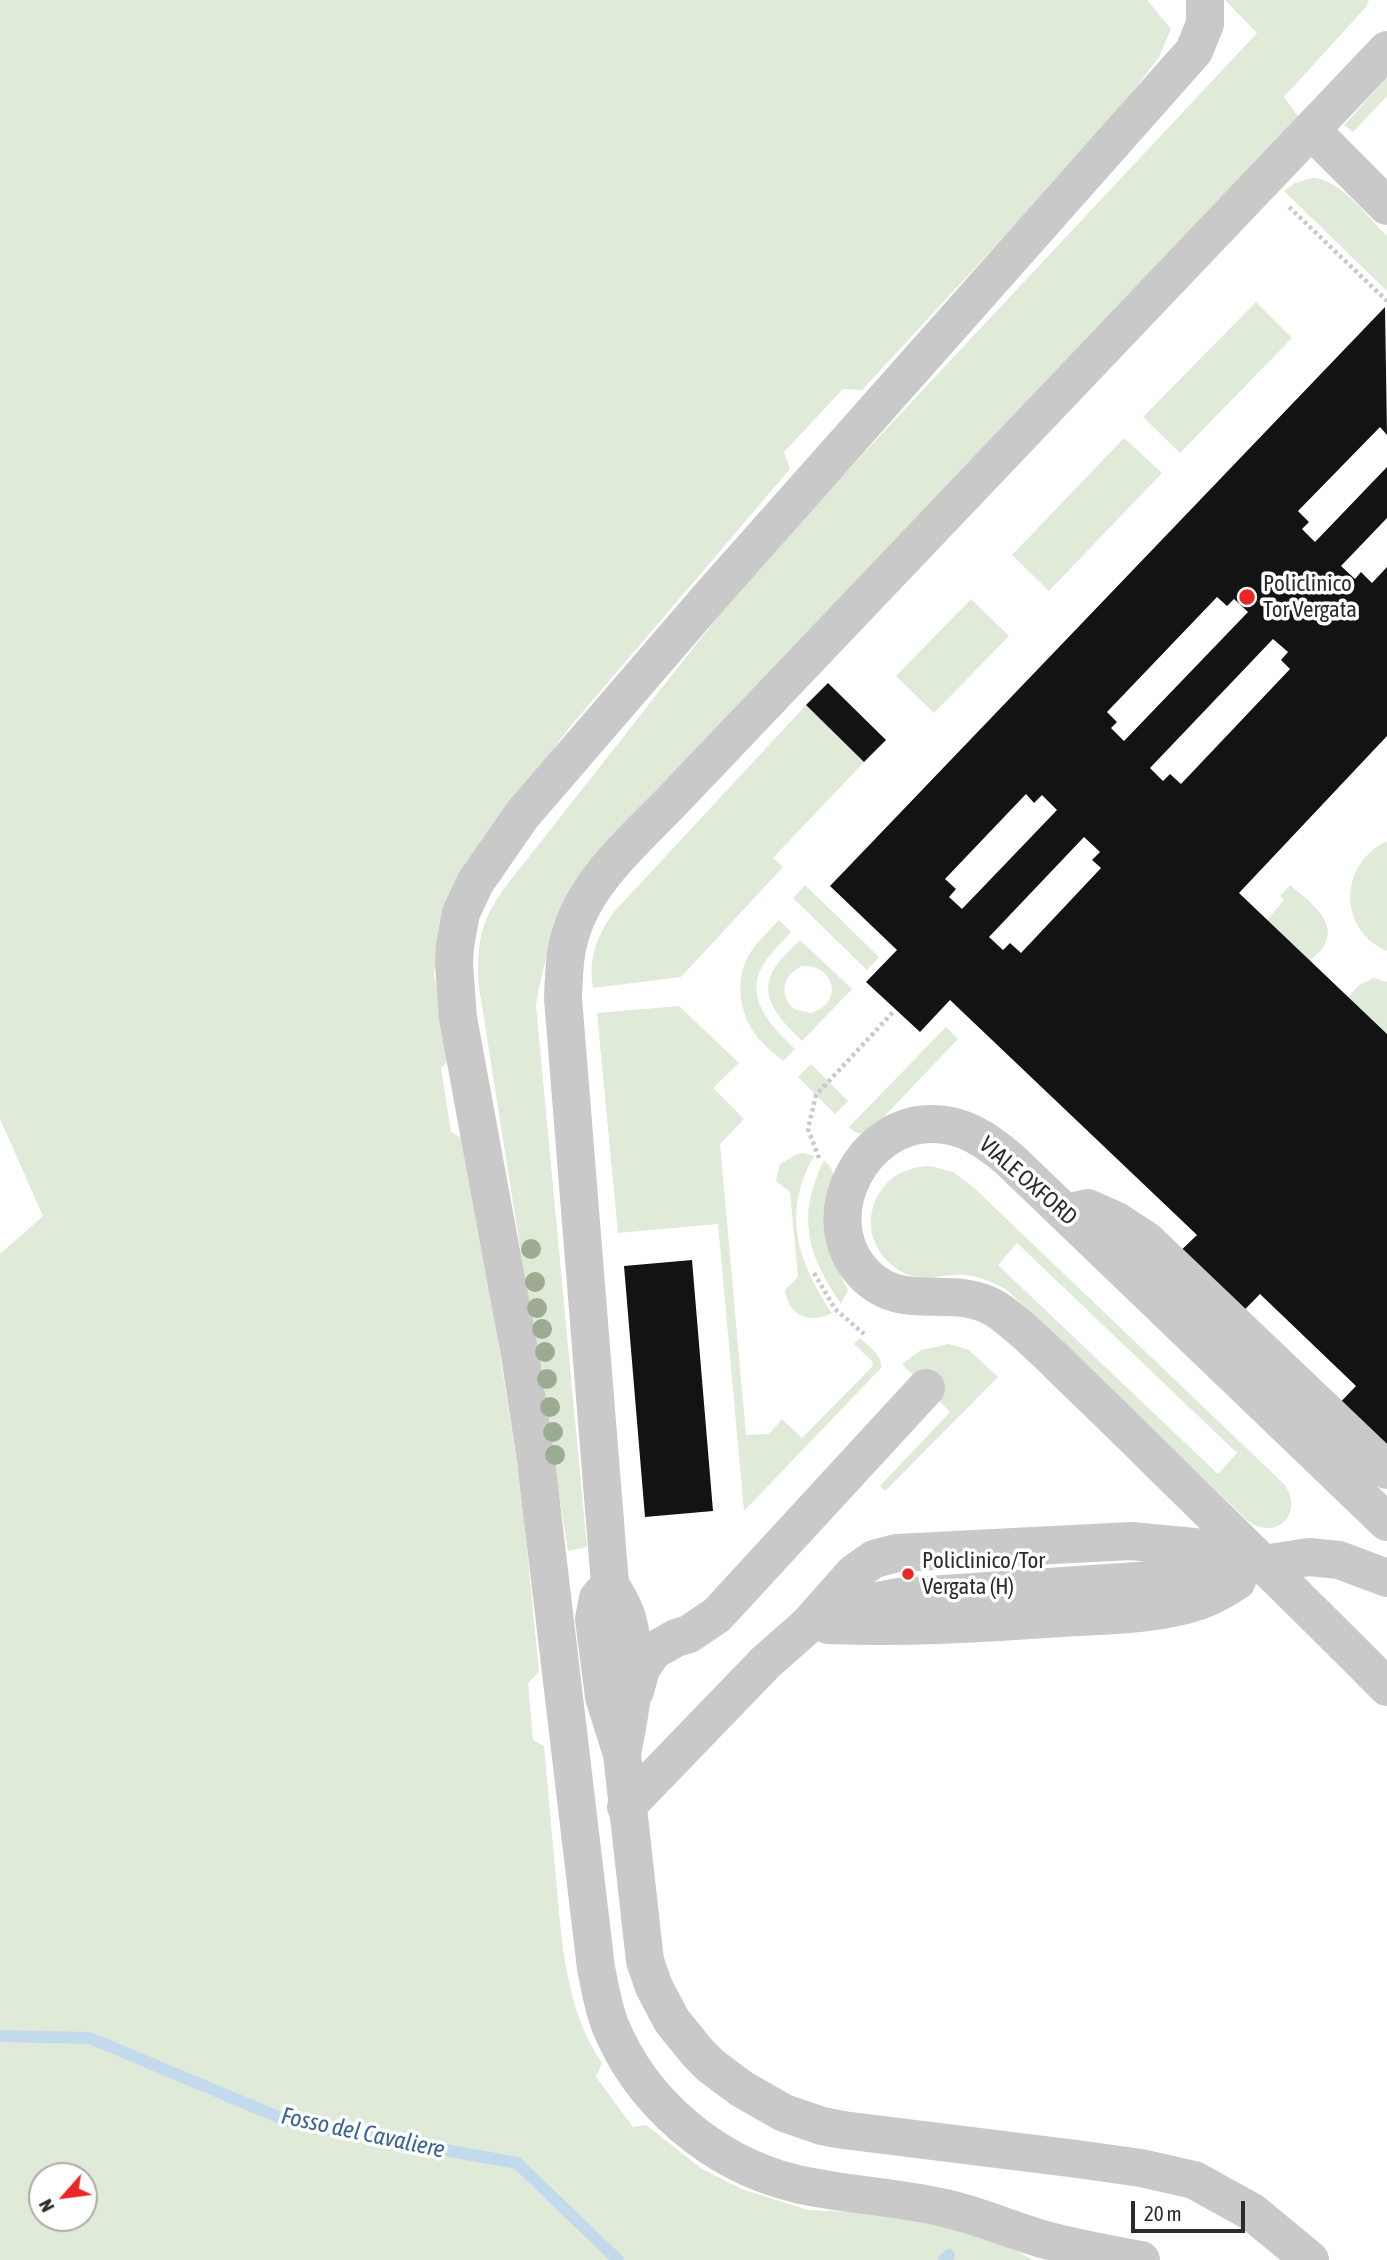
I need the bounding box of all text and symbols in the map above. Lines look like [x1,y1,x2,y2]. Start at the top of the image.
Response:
place label: Policlinico Tor Vergata [1263,570,1357,624]
marker: Policlinico Tor Vergata [1237,587,1257,607]
street label: VIALE OXFORD [973,1131,1083,1231]
place label: Policlinico/Tor Vergata (H) [922,1547,1045,1601]
marker: Policlinico/Tor Vergata (H) [900,1566,916,1582]
water label: Fosso del Cavaliere [278,2102,448,2164]
north arrow [28,2162,98,2232]
scale bar [1135,2186,1249,2230]
text: N [34,2196,59,2216]
text: 20 m [1144,2201,1182,2225]

